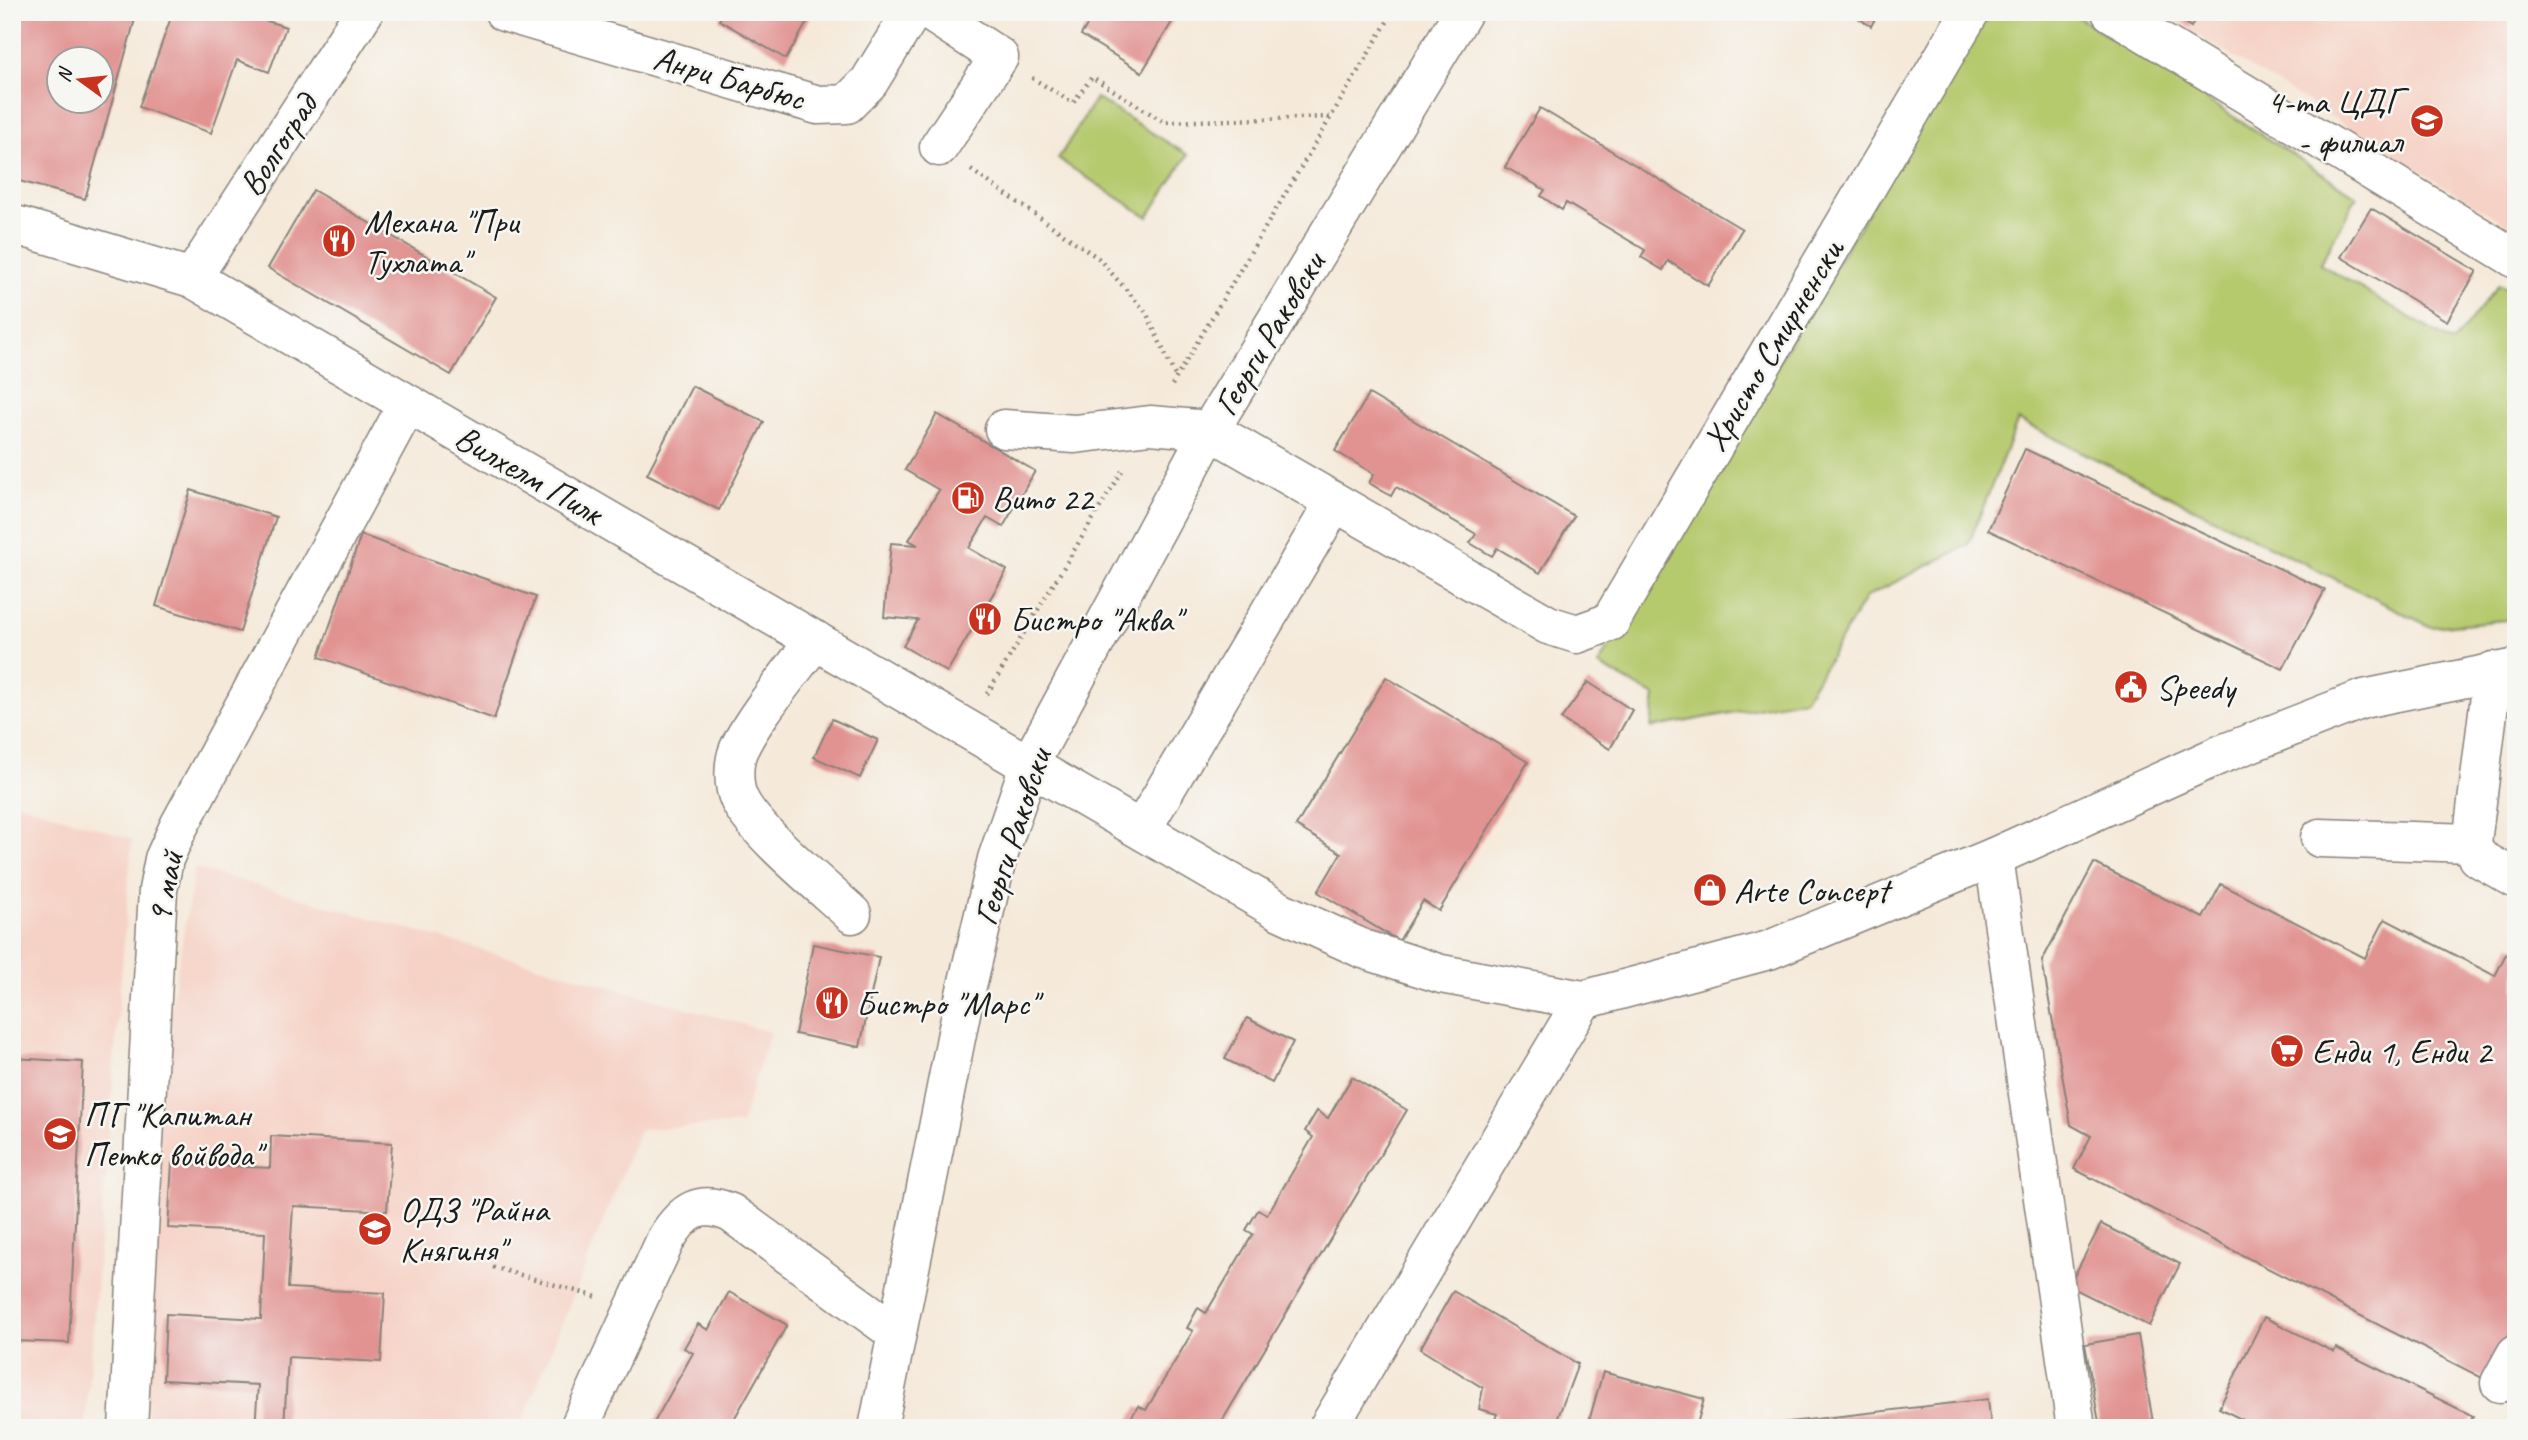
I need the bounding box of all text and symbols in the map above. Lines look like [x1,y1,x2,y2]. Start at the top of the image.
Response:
street label: Анри Барбюс [649,35,811,121]
north arrow [46,46,116,116]
text: N [51,64,78,85]
place label: 4-та ЦДГ - филиал [2267,79,2411,164]
street label: Волгоград [228,83,329,205]
school or university icon: 4-та ЦДГ - филиал [2408,102,2446,140]
place label: Механа "При Тухлата" [364,199,521,284]
restaurant icon: Механа "При Тухлата" [320,222,358,260]
street label: Христо Смирненски [1692,229,1855,459]
street label: Георги Раковски [1203,241,1337,424]
street label: Вилхелм Пилк [447,415,613,536]
place label: Вито 22 [992,476,1096,521]
fuel station icon: Вито 22 [949,479,987,517]
place label: Бистро "Аква" [1010,597,1187,642]
restaurant icon: Бистро "Аква" [966,600,1004,638]
place label: Speedy [2156,665,2238,710]
public building icon: Speedy [2112,668,2150,706]
street label: Георги Раковски [962,740,1063,931]
street label: 9 май [136,845,194,927]
place label: Arte Concept [1734,868,1893,913]
shop icon: Arte Concept [1691,871,1729,909]
place label: Бистро "Марс" [856,981,1044,1026]
restaurant icon: Бистро "Марс" [813,984,851,1022]
place label: Енди 1, Енди 2 [2312,1029,2494,1074]
supermarket icon: Енди 1, Енди 2 [2268,1032,2306,1070]
place label: ПГ "Капитан Петко войвода" [84,1092,268,1177]
school or university icon: ПГ "Капитан Петко войвода" [41,1115,79,1153]
place label: ОДЗ "Райна Княгиня" [400,1187,551,1272]
school or university icon: ОДЗ "Райна Княгиня" [356,1210,394,1248]

